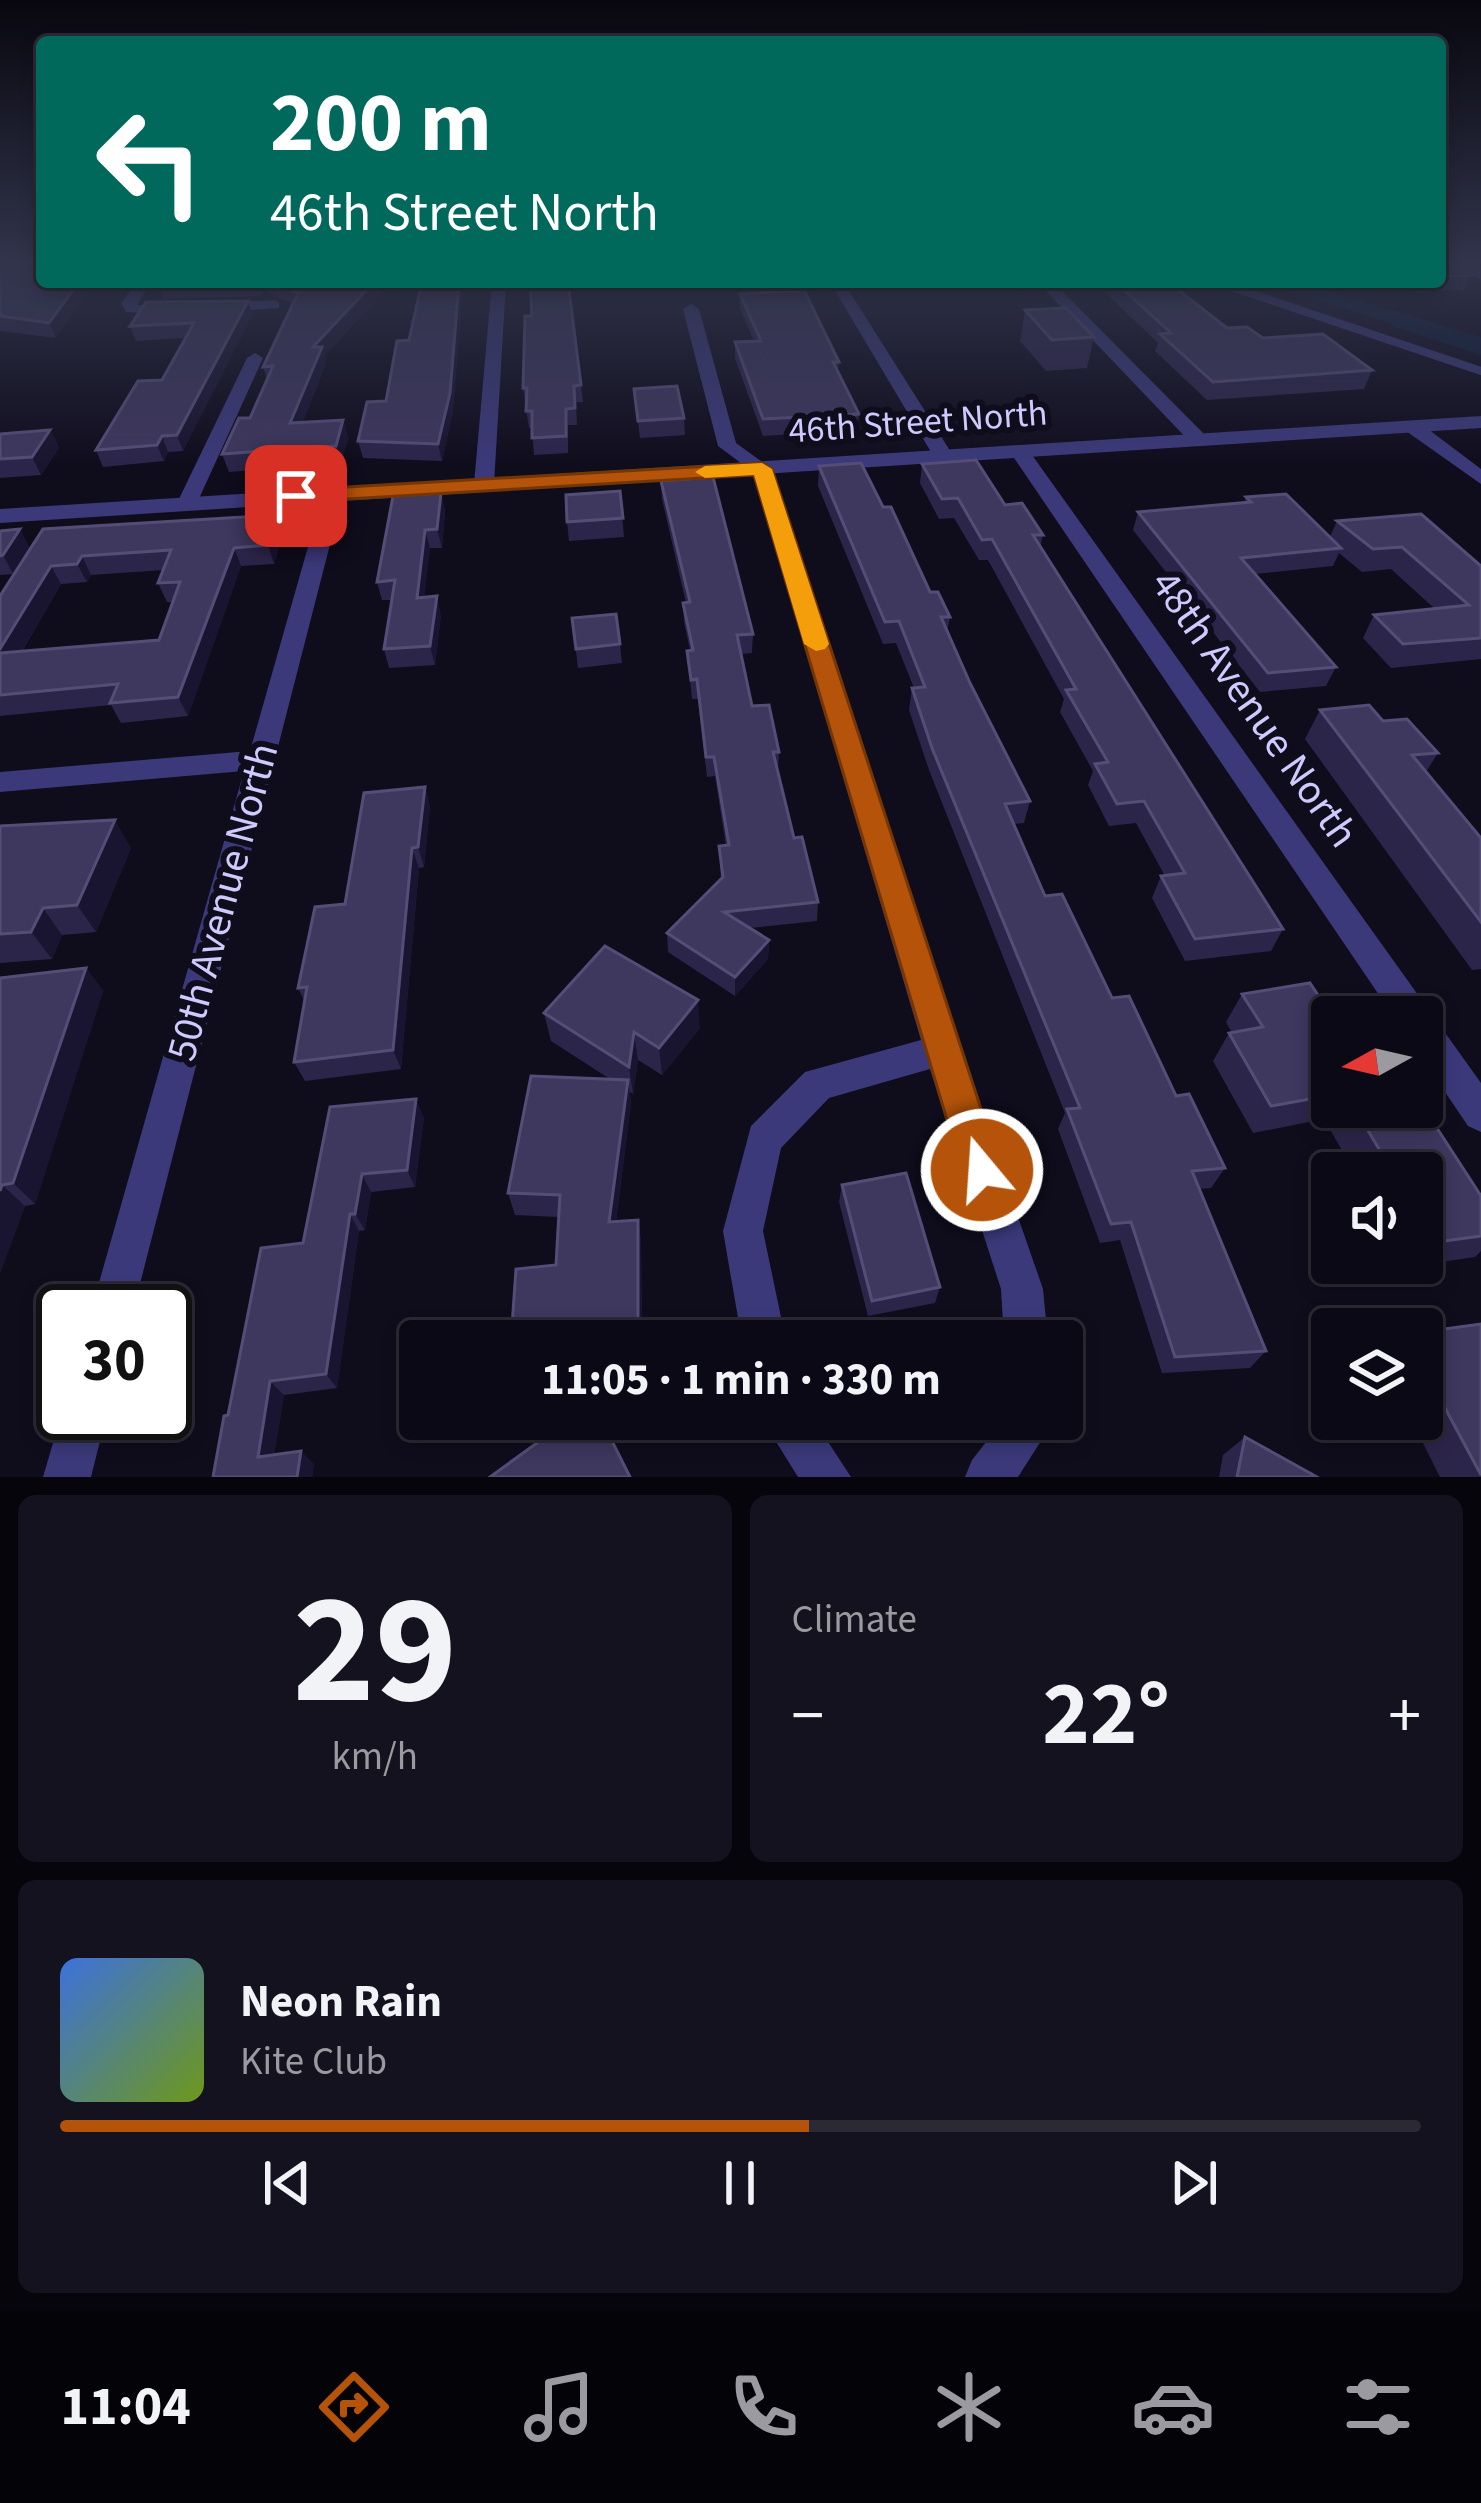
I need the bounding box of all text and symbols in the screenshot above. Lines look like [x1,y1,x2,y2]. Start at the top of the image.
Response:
text: 200 m [270,64,492,184]
icon: left [72,84,228,240]
text: 46th Street North [270,175,659,252]
street label: 46th Street North [787,388,1049,456]
pin [245,445,347,547]
icon: arrive [263,463,329,529]
street label: 48th Avenue North [1136,558,1372,860]
street label: 50th Avenue North [152,737,294,1067]
north arrow [1311,996,1443,1128]
map controls [1311,996,1443,1440]
position arrow [919,1107,1045,1233]
button: sound [1311,1152,1443,1284]
speed limit sign: 30 [36,1284,192,1440]
button: layers [1311,1308,1443,1440]
text: 11:05 · 1 min · 330 m [541,1348,941,1412]
text: 29 [292,1540,457,1762]
text: Climate [792,1592,917,1648]
text: 22° [1042,1651,1170,1779]
text: − [792,1669,824,1763]
text: + [1388,1669,1421,1763]
text: km/h [331,1729,418,1785]
text: Neon Rain [240,1970,442,2034]
text: Kite Club [240,2034,387,2090]
icon: previous [254,2150,320,2216]
icon: pause [707,2150,773,2216]
icon: next [1161,2150,1227,2216]
icon: directions [312,2365,396,2449]
icon: music [517,2365,601,2449]
icon: phone [722,2365,806,2449]
icon: climate [927,2365,1011,2449]
icon: car [1131,2365,1215,2449]
icon: filters [1336,2365,1420,2449]
text: 11:04 [60,2369,191,2446]

